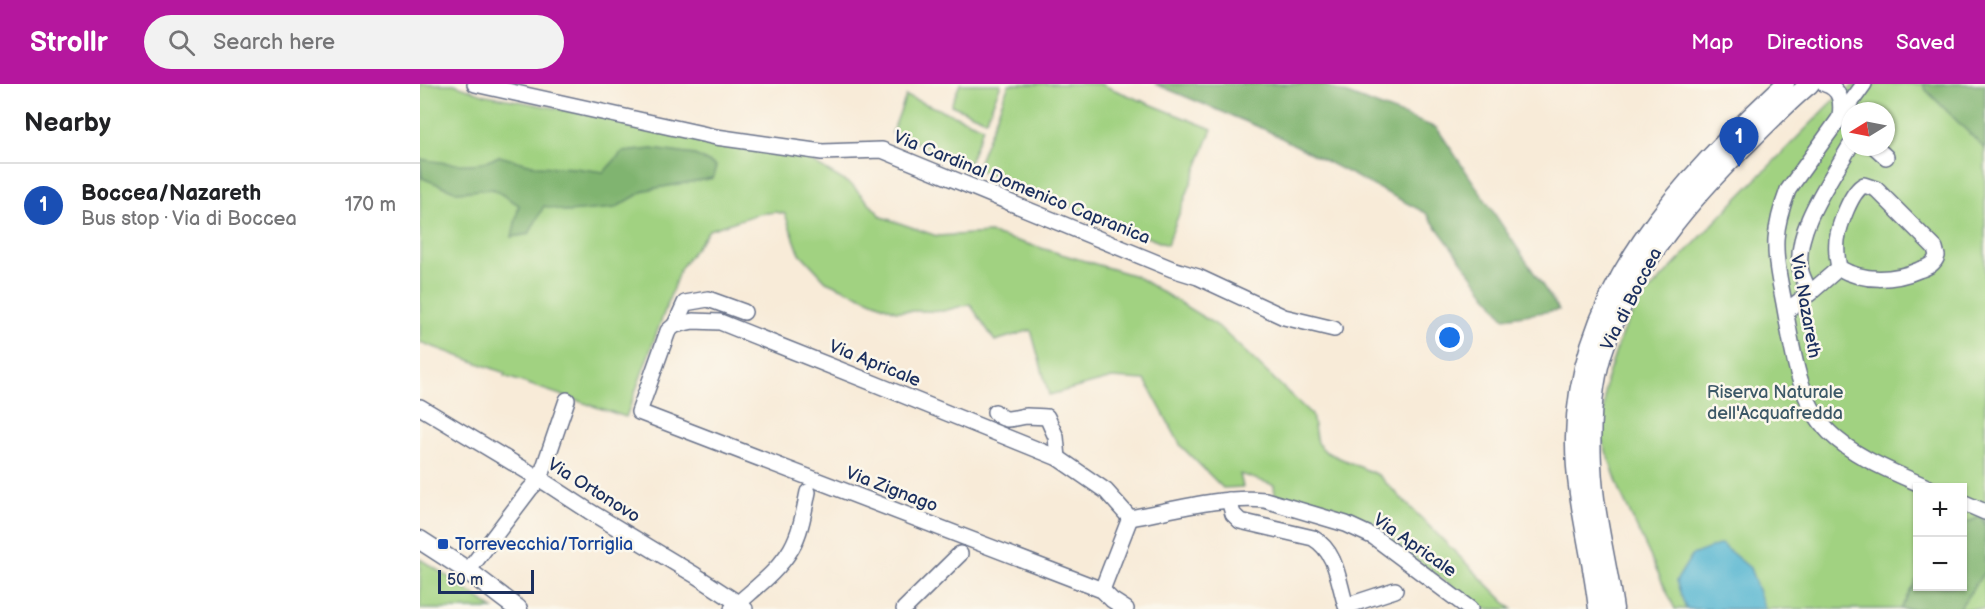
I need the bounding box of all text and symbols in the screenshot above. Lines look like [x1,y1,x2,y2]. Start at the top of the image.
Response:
search box [144,15,564,69]
text: Strollr [30,26,108,59]
icon: search [165,26,198,59]
text: Search here [213,29,335,56]
text: Map [1691,30,1734,55]
text: Directions [1767,30,1863,55]
text: Saved [1896,30,1955,55]
north arrow [1841,102,1895,156]
text: Nearby [24,108,111,139]
pin: 1 [1720,118,1758,167]
street label: Via Cardinal Domenico Capranica [890,126,1153,249]
text: Boccea/Nazareth [81,180,261,207]
text: 1 [39,193,48,217]
text: 170 m [345,193,396,217]
text: Bus stop · Via di Boccea [81,207,297,231]
street label: Via di Boccea [1597,244,1666,354]
street label: Via Nazareth [1786,253,1825,360]
your location [1435,323,1464,352]
street label: Via Apricale [826,336,924,391]
park label: Riserva Naturale dell'Acquafredda [1707,382,1844,424]
street label: Via Ortonovo [544,454,644,527]
street label: Via Zignago [843,462,941,517]
map controls [1913,483,1967,591]
button: + [1913,483,1967,537]
street label: Via Apricale [1369,509,1461,582]
place label: Torrevecchia/Torriglia [455,534,633,555]
marker: Torrevecchia/Torriglia [436,537,450,551]
button: − [1913,537,1967,591]
scale bar [438,567,534,594]
text: 50 m [447,571,483,590]

